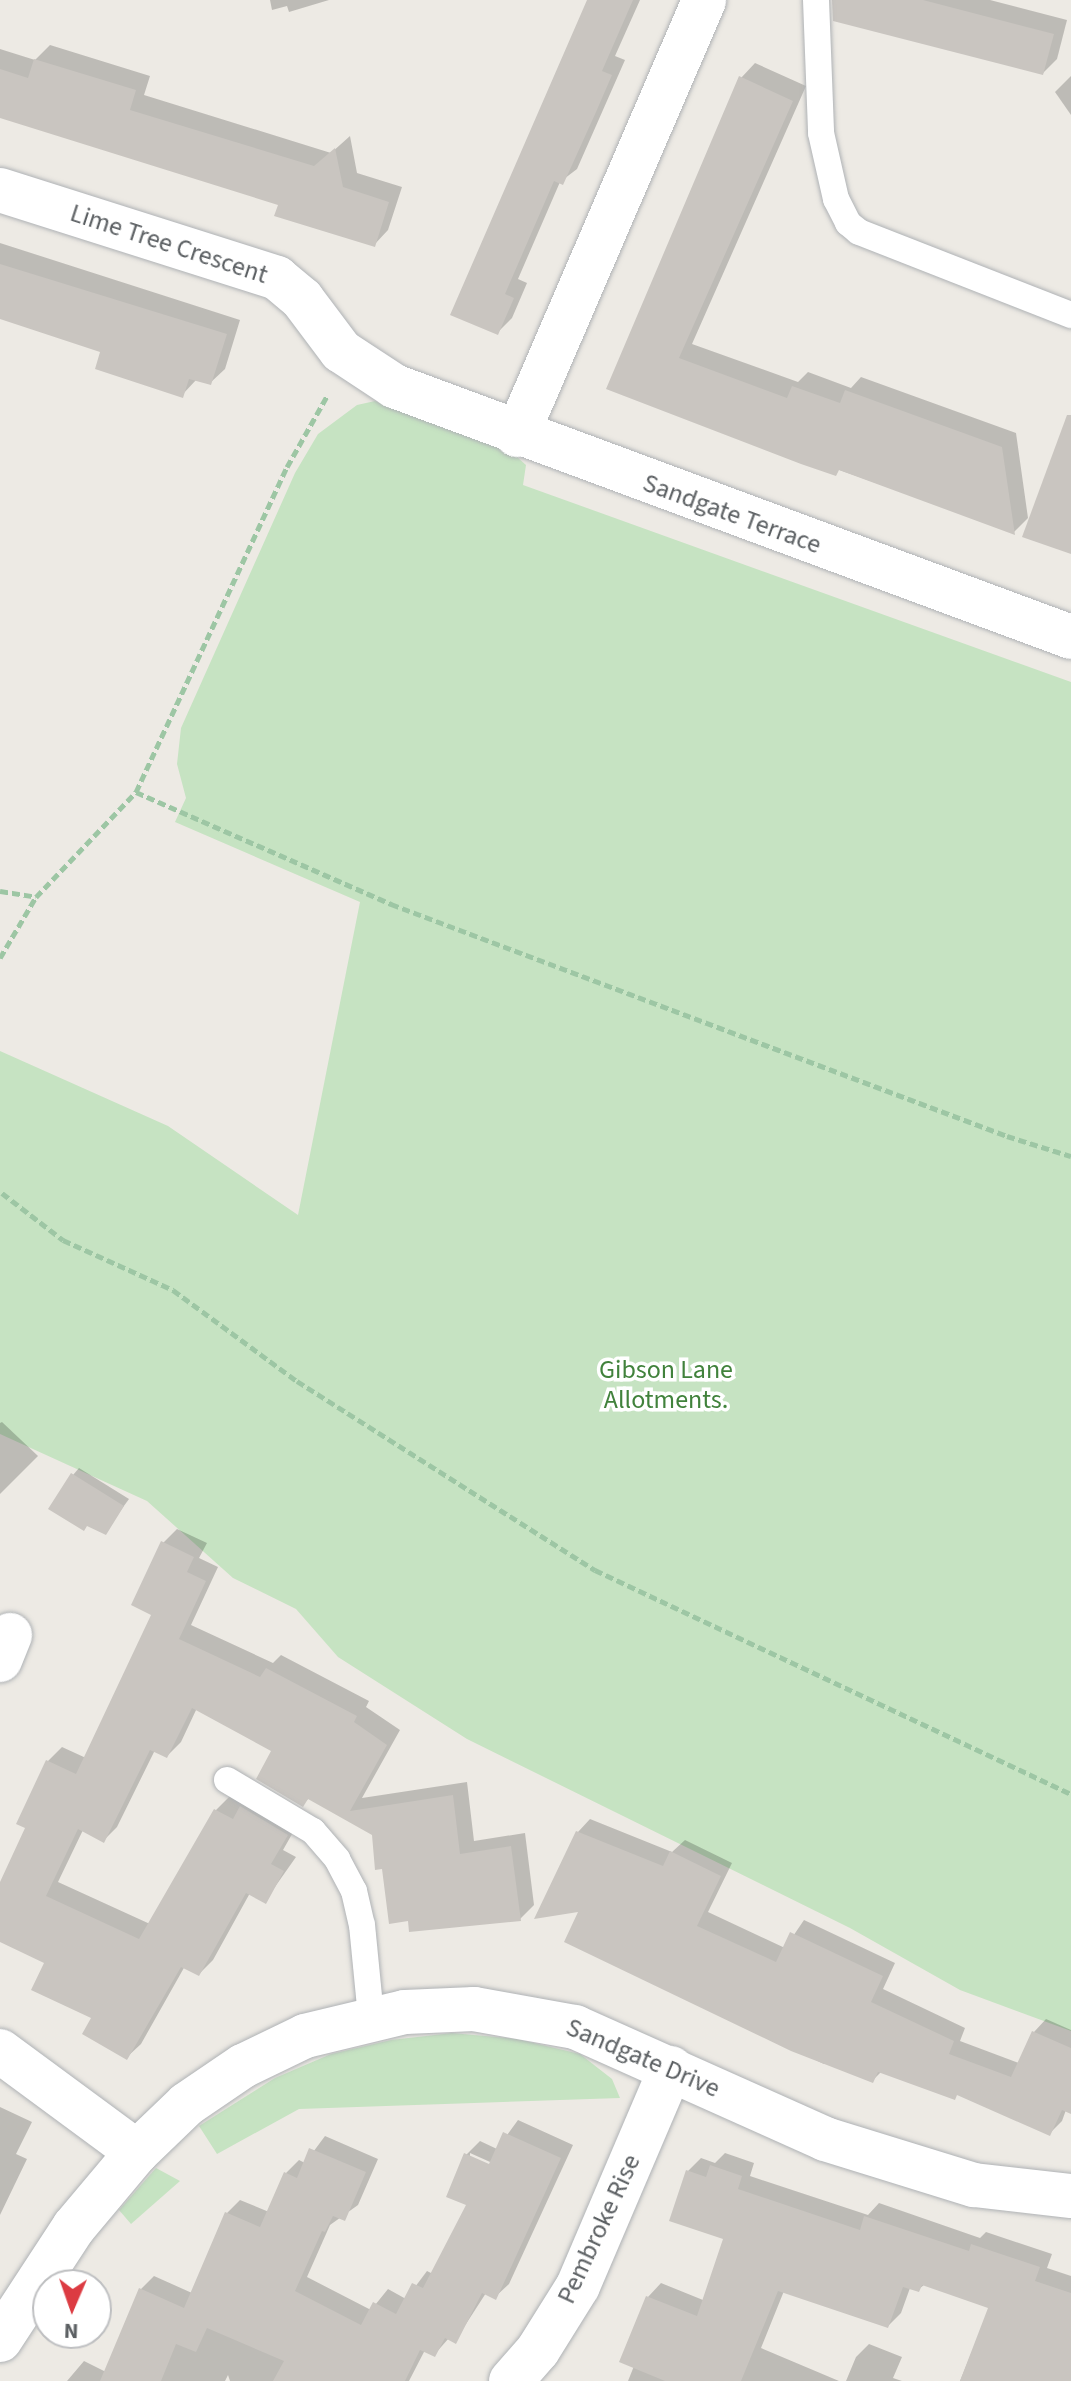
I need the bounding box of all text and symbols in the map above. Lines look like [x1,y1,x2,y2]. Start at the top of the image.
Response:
street label: Lime Tree Crescent [66,197,272,291]
street label: Sandgate Terrace [639,467,825,561]
park label: Gibson Lane Allotments. [599,1354,733,1416]
street label: Sandgate Drive [561,2012,725,2104]
street label: Pembroke Rise [551,2149,647,2309]
north arrow [32,2269,112,2349]
text: N [63,2315,79,2347]

